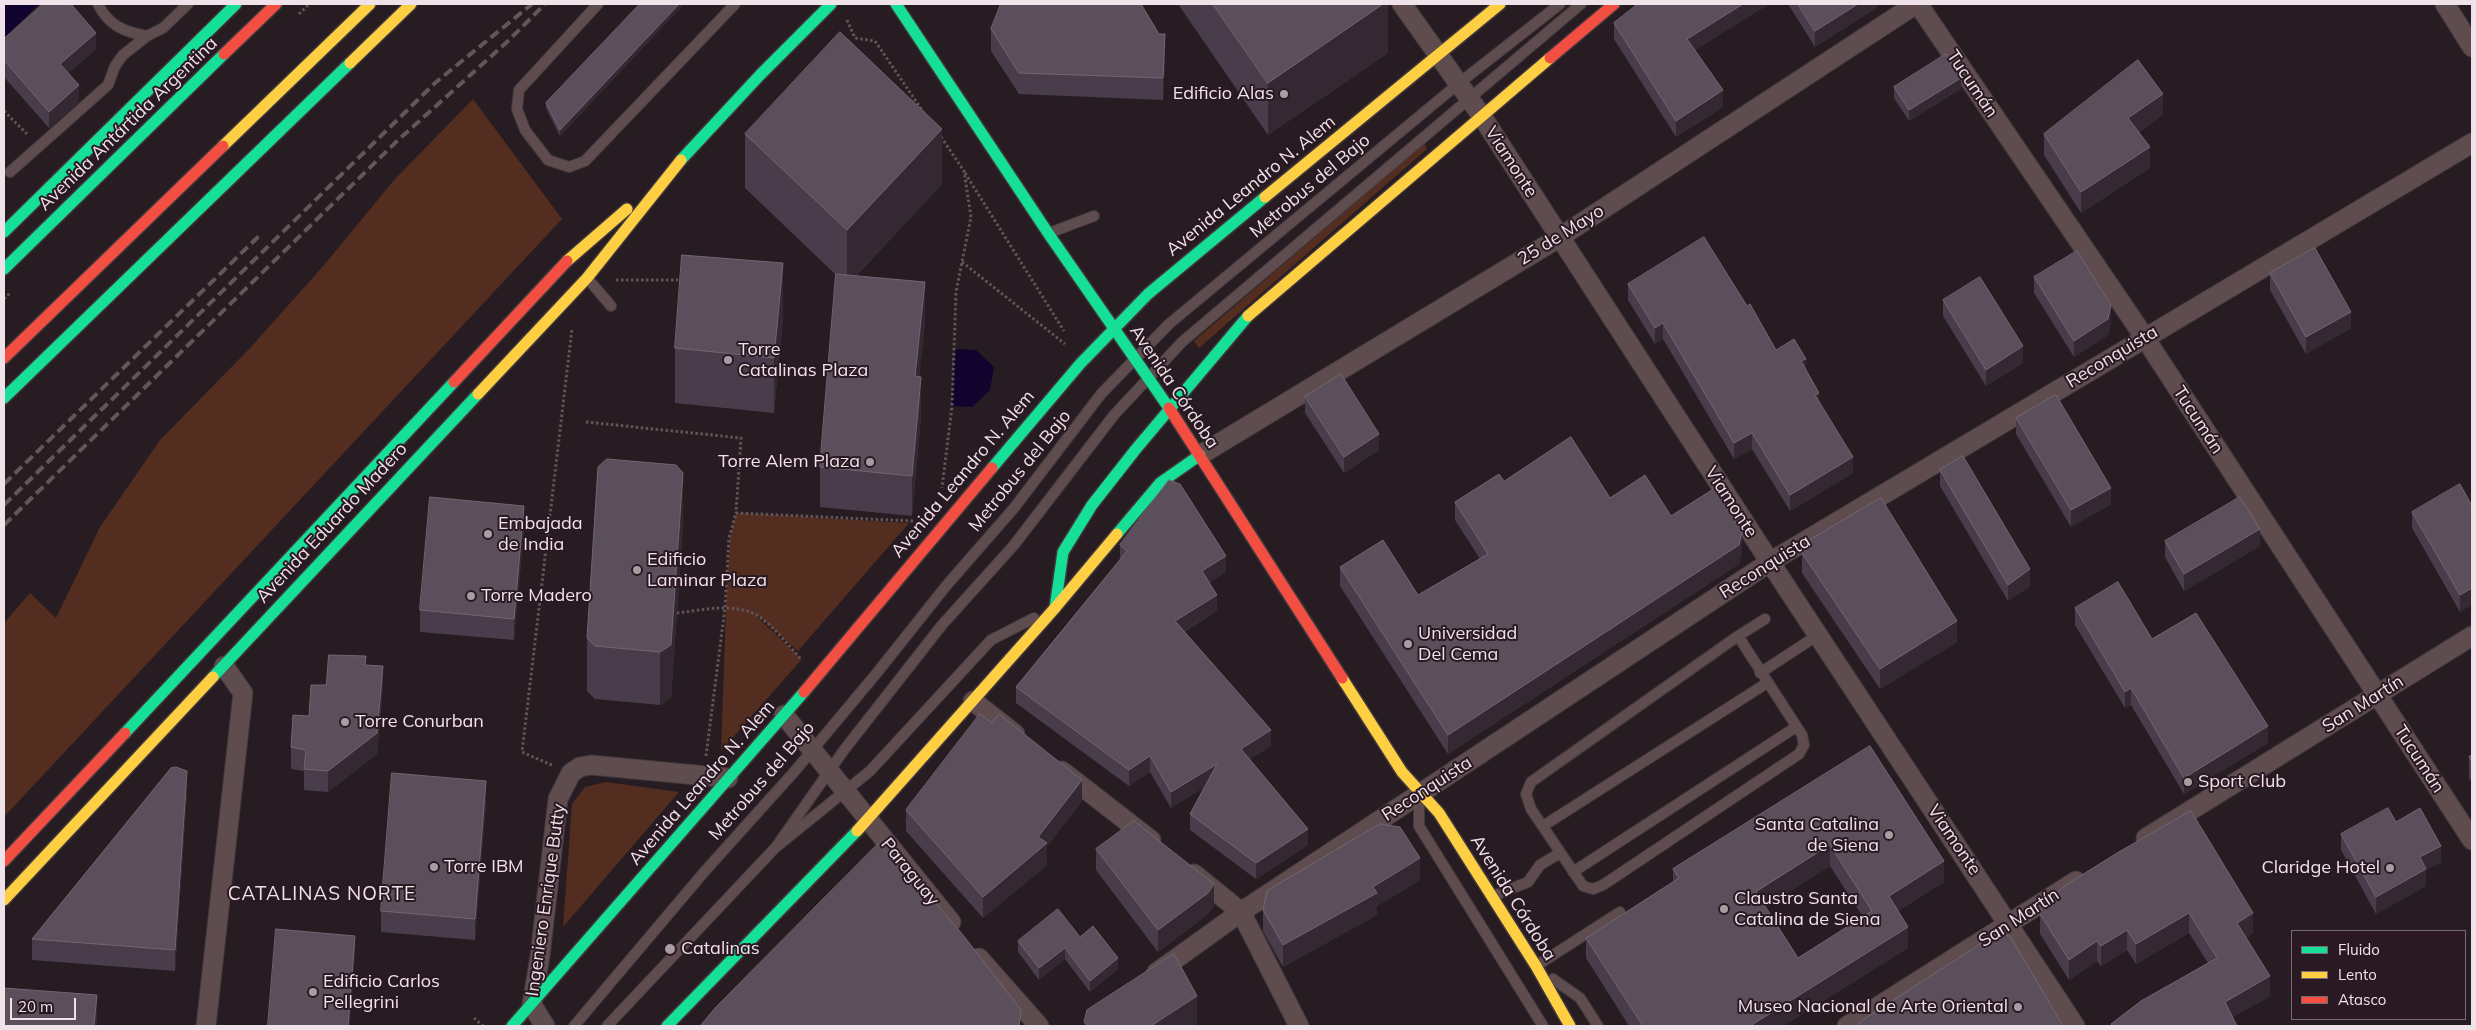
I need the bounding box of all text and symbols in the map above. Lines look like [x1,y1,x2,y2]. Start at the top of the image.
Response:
street label: Avenida Antártida Argentina [34,33,222,215]
street label: Tucumán [1942,46,2002,122]
place label: Edificio Alas [1173,83,1274,105]
marker: Edificio Alas [1278,88,1290,100]
street label: Avenida Leandro N. Alem [1162,111,1340,261]
street label: Viamonte [1480,122,1542,202]
street label: Metrobus del Bajo [1246,129,1374,243]
street label: 25 de Mayo [1514,200,1608,270]
street label: Avenida Córdoba [1125,321,1223,453]
street label: Reconquista [2062,321,2162,393]
place label: Torre Catalinas Plaza [738,339,868,382]
marker: Torre Catalinas Plaza [722,354,734,366]
street label: Tucumán [2168,382,2228,458]
street label: Avenida Leandro N. Alem [887,386,1039,562]
street label: Metrobus del Bajo [964,406,1076,536]
street label: Avenida Eduardo Madero [252,438,412,608]
place label: Torre Alem Plaza [718,451,860,473]
marker: Torre Alem Plaza [864,456,876,468]
street label: Viamonte [1700,462,1762,542]
place label: Embajada de India [498,513,583,556]
marker: Embajada de India [482,528,494,540]
street label: Reconquista [1716,531,1814,603]
place label: Edificio Laminar Plaza [647,549,767,592]
marker: Edificio Laminar Plaza [631,564,643,576]
place label: Torre Madero [481,585,592,607]
marker: Torre Madero [465,590,477,602]
place label: Universidad Del Cema [1418,623,1517,666]
marker: Universidad Del Cema [1402,638,1414,650]
street label: San Martín [2318,671,2408,737]
street label: Avenida Leandro N. Alem [624,696,780,870]
place label: Torre Conurban [355,711,484,733]
marker: Torre Conurban [339,716,351,728]
street label: Metrobus del Bajo [705,717,819,845]
street label: Tucumán [2389,721,2449,797]
street label: Reconquista [1378,752,1476,826]
place label: Sport Club [2198,771,2286,793]
marker: Sport Club [2182,776,2194,788]
street label: Viamonte [1923,801,1985,879]
street label: Ingeniero Enrique Butty [522,802,570,998]
place label: Santa Catalina de Siena [1755,814,1879,856]
marker: Santa Catalina de Siena [1883,829,1895,841]
street label: Avenida Córdoba [1466,831,1560,965]
street label: Paraguay [876,834,944,910]
place label: Torre IBM [444,856,524,878]
place label: Claridge Hotel [2261,857,2380,879]
marker: Torre IBM [428,861,440,873]
marker: Claridge Hotel [2384,862,2396,874]
district label: CATALINAS NORTE [226,883,418,905]
street label: San Martín [1975,884,2063,952]
place label: Claustro Santa Catalina de Siena [1734,888,1880,931]
marker: Claustro Santa Catalina de Siena [1718,903,1730,915]
legend [2291,930,2466,1020]
place label: Catalinas [681,938,760,960]
text: Fluido [2338,940,2380,959]
marker: Catalinas [663,942,677,956]
text: Lento [2338,965,2377,984]
place label: Edificio Carlos Pellegrini [323,971,440,1014]
marker: Edificio Carlos Pellegrini [307,986,319,998]
scale bar [12,988,79,1020]
text: Atasco [2338,990,2386,1009]
place label: Museo Nacional de Arte Oriental [1738,996,2008,1018]
text: 20 m [18,997,53,1016]
marker: Museo Nacional de Arte Oriental [2012,1001,2024,1013]

